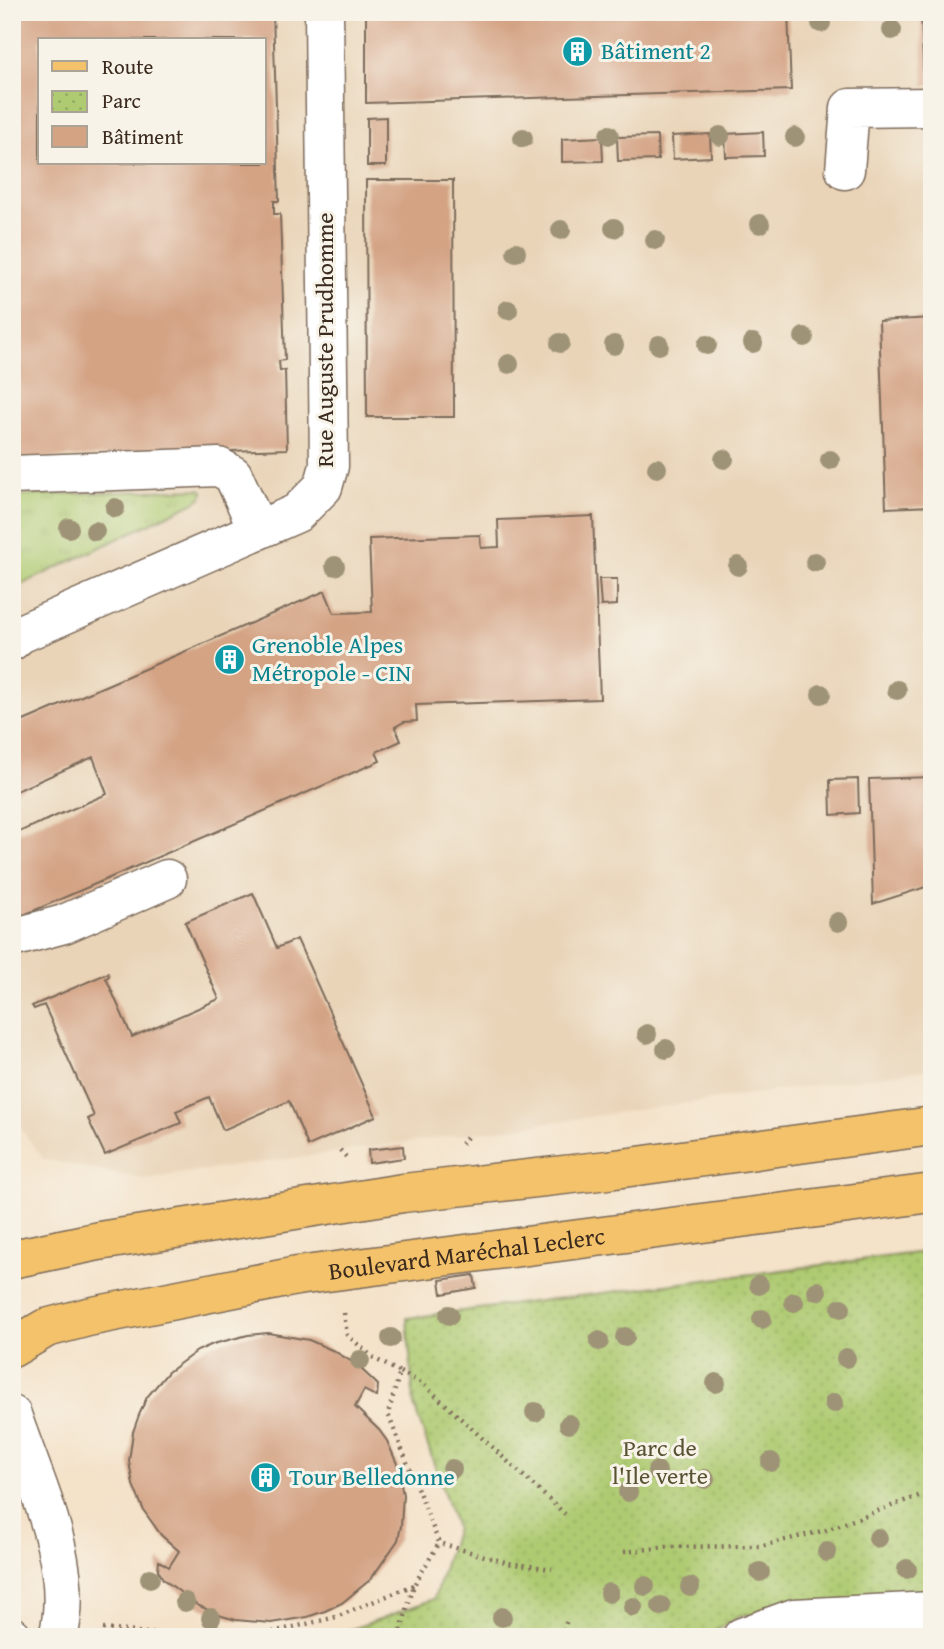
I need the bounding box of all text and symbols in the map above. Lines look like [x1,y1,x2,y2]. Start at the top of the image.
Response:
place label: Bâtiment 2 [601,33,711,68]
building icon: Bâtiment 2 [561,34,595,68]
legend [38,38,266,164]
text: Route [102,51,154,82]
text: Parc [102,85,141,116]
text: Bâtiment [102,121,184,152]
street label: Rue Auguste Prudhomme [307,212,342,468]
place label: Grenoble Alpes Métropole - CIN [252,627,412,690]
building icon: Grenoble Alpes Métropole - CIN [212,642,246,676]
street label: Boulevard Maréchal Leclerc [326,1218,607,1289]
park label: Parc de l'Ile verte [612,1430,708,1493]
place label: Tour Belledonne [289,1459,455,1494]
building icon: Tour Belledonne [249,1460,283,1494]

